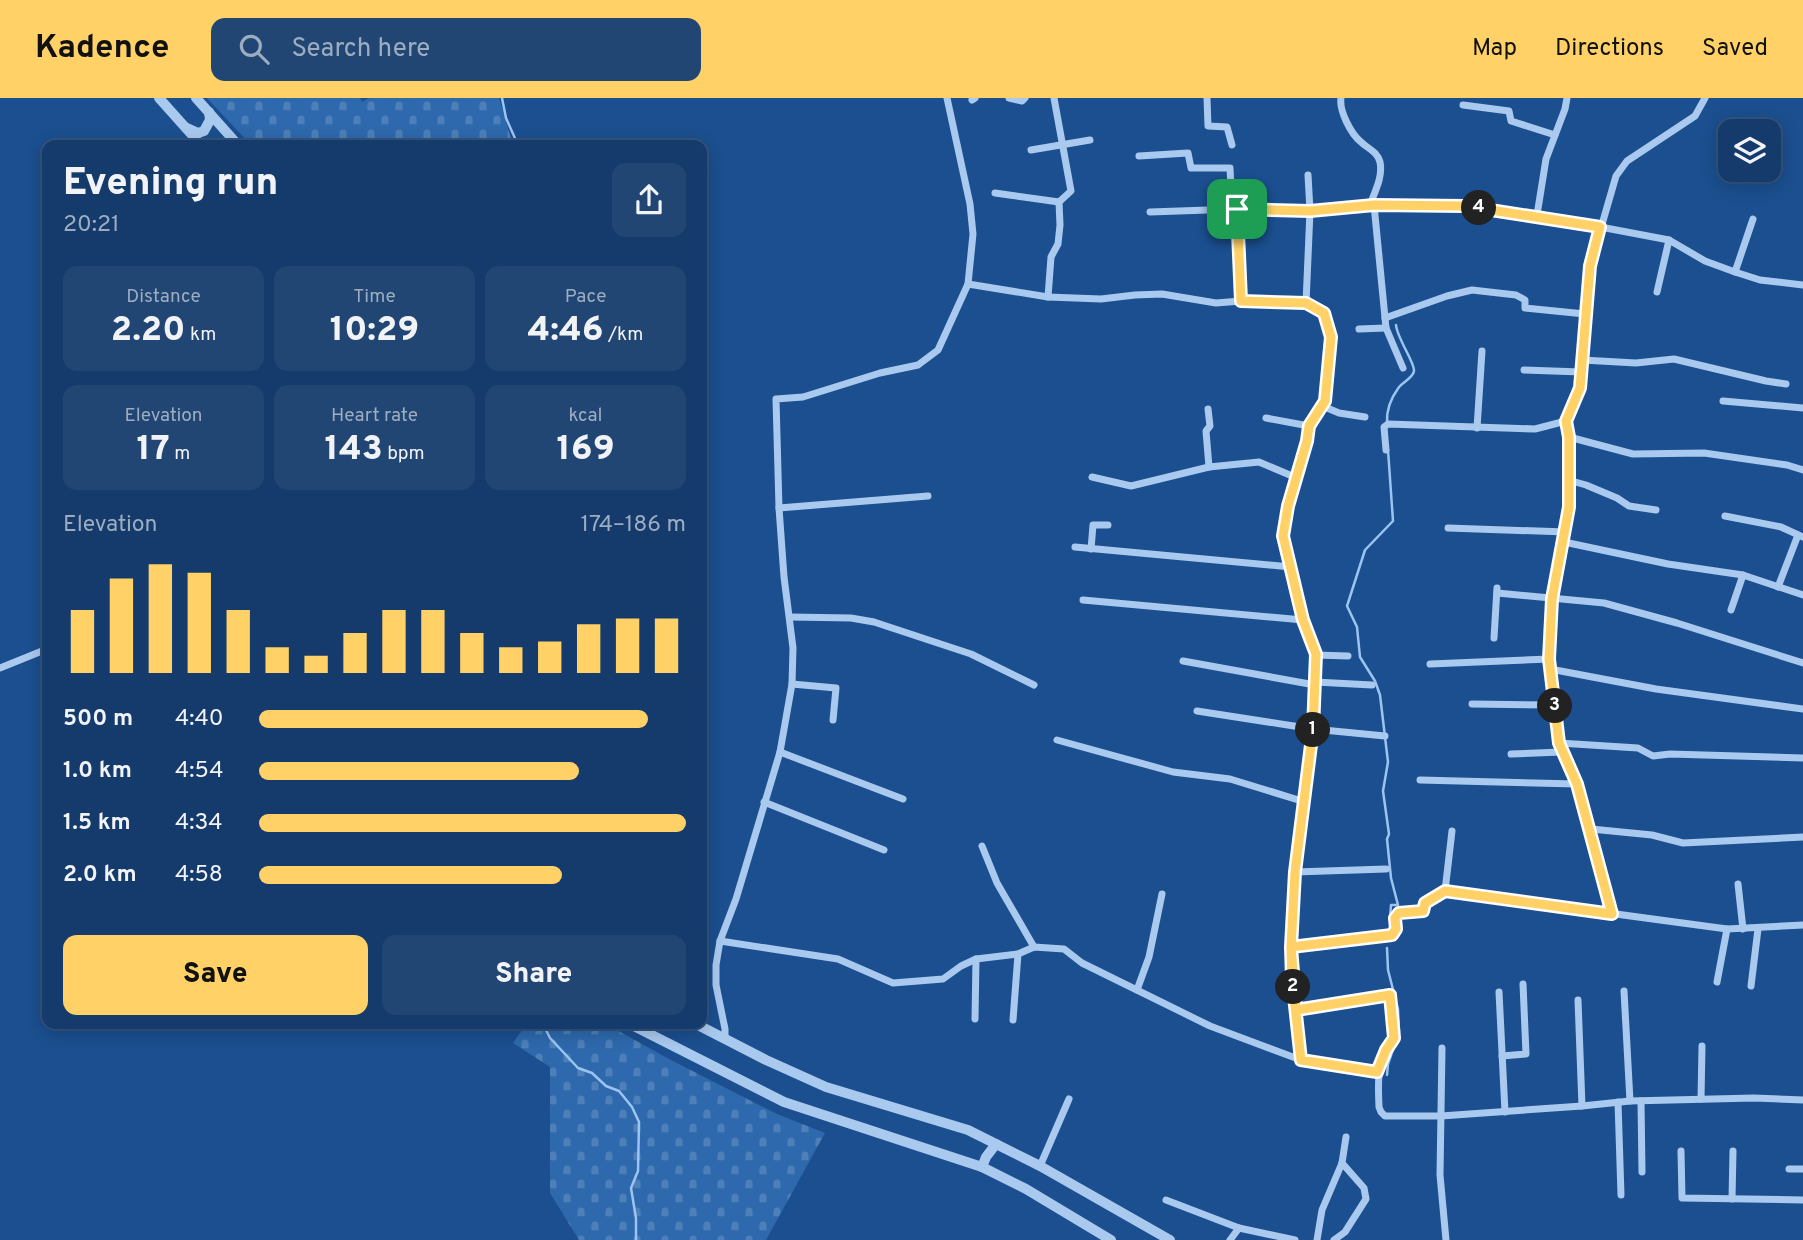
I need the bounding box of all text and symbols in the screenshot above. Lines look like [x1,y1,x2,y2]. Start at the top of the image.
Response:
search box [211,18,701,81]
text: Kadence [35,28,169,70]
icon: search [235,30,273,68]
text: Search here [291,33,430,66]
text: Map [1472,34,1517,64]
text: Directions [1555,34,1664,64]
text: Saved [1702,34,1768,64]
map controls [1718,119,1781,182]
button: layers [1718,119,1781,182]
text: Evening run [63,160,278,209]
button: share [612,163,686,237]
pin [1207,179,1267,239]
icon: arrive [1218,190,1256,228]
pin: 4 [1462,190,1496,226]
text: 4 [1472,195,1485,219]
text: 20:21 [63,211,120,240]
text: Distance [126,285,201,309]
text: Time [353,285,396,309]
text: Pace [565,285,606,309]
text: 2.20 [111,309,185,353]
text: 10:29 [330,309,419,353]
text: 4:46 [528,309,604,353]
text: km [185,323,216,347]
text: /km [604,323,643,347]
text: Elevation [124,404,203,428]
text: Heart rate [331,404,418,428]
text: kcal [569,404,602,428]
text: 17 [137,428,170,472]
text: 143 [324,428,383,472]
text: 169 [556,428,615,472]
text: m [170,442,190,466]
text: bpm [383,442,425,466]
text: Elevation [63,511,158,540]
text: 174–186 m [581,511,686,540]
pin: 3 [1538,688,1572,724]
text: 3 [1549,693,1560,717]
text: 500 m [63,705,133,734]
text: 4:40 [175,705,224,734]
pin: 1 [1296,712,1330,748]
text: 1 [1309,717,1316,741]
text: 1.0 km [63,757,132,786]
text: 4:54 [175,757,223,786]
text: 1.5 km [63,809,131,838]
text: 4:34 [175,809,223,838]
text: 2.0 km [63,861,137,890]
text: 4:58 [175,861,223,890]
button: Save [63,935,368,1015]
button: Share [382,935,686,1015]
pin: 2 [1276,970,1310,1004]
text: 2 [1287,974,1298,998]

